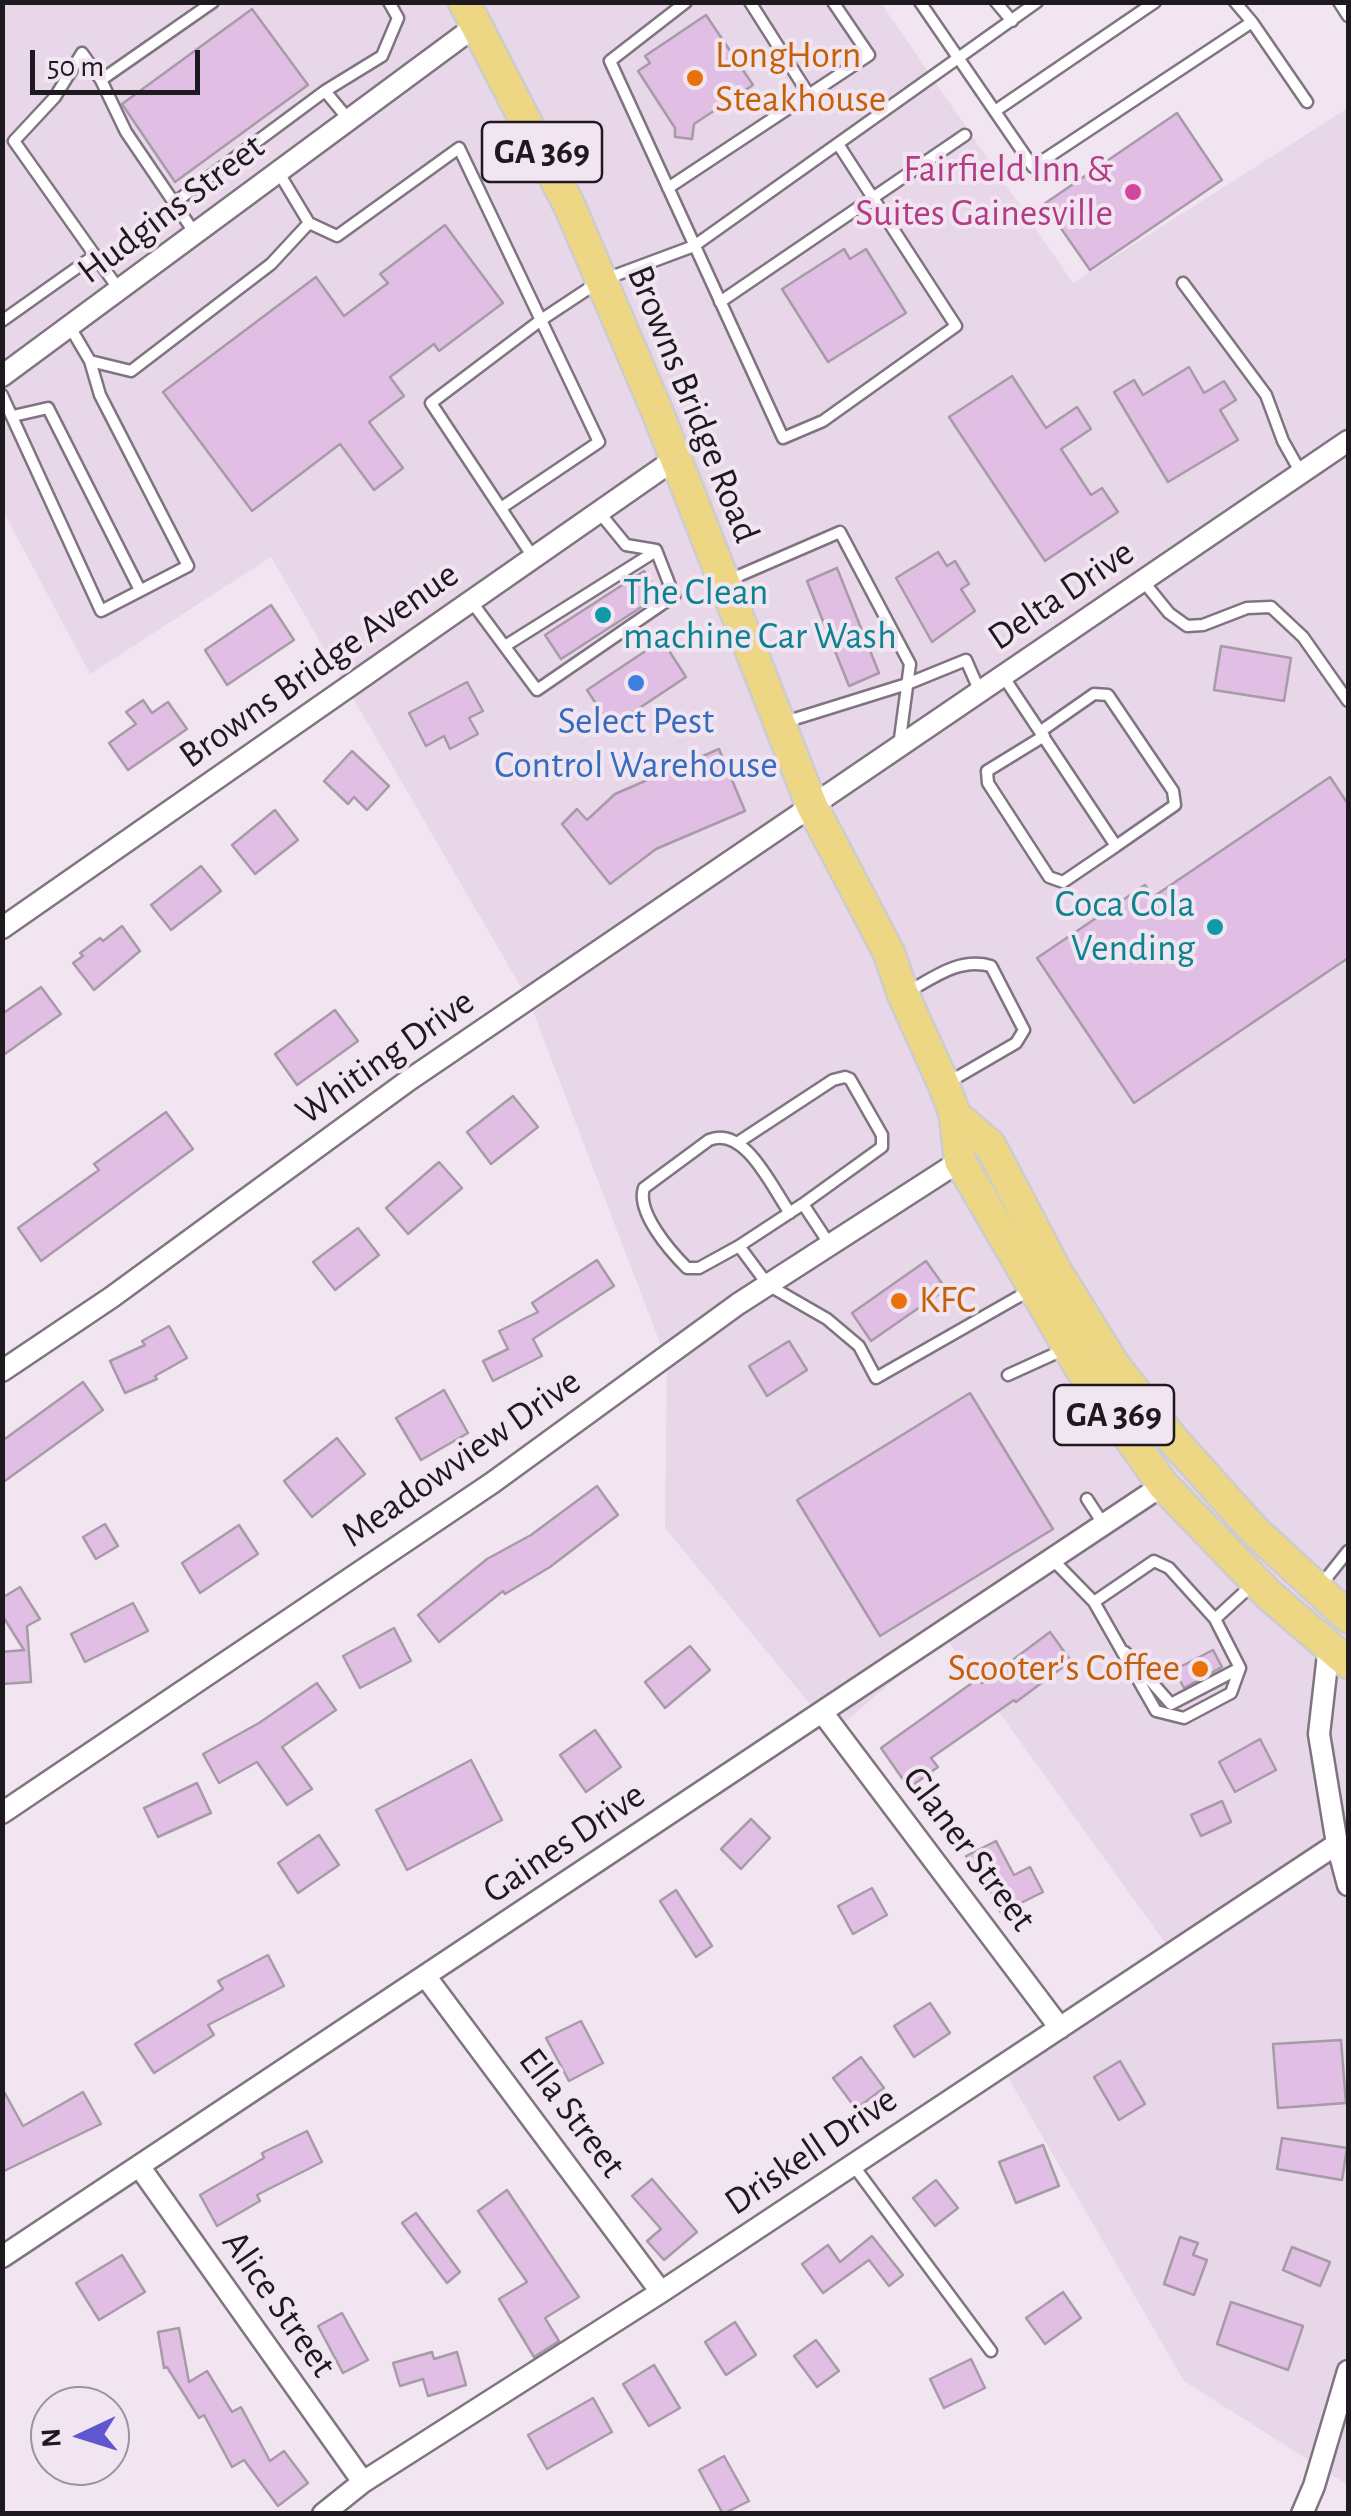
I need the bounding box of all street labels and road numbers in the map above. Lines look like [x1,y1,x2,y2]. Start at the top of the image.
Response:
road number: GA 369 [482,122,602,182]
street label: Hudgins Street [69,124,273,294]
street label: Browns Bridge Road [617,259,769,549]
street label: Delta Drive [979,530,1143,660]
street label: Browns Bridge Avenue [171,552,467,778]
street label: Whiting Drive [287,979,483,1135]
street label: Meadowview Drive [333,1359,589,1557]
road number: GA 369 [1054,1385,1174,1445]
street label: Glaner Street [892,1758,1046,1940]
street label: Gaines Drive [474,1772,654,1914]
street label: Ella Street [509,2039,635,2187]
street label: Driskell Drive [716,2077,906,2225]
street label: Alice Street [212,2222,346,2386]

